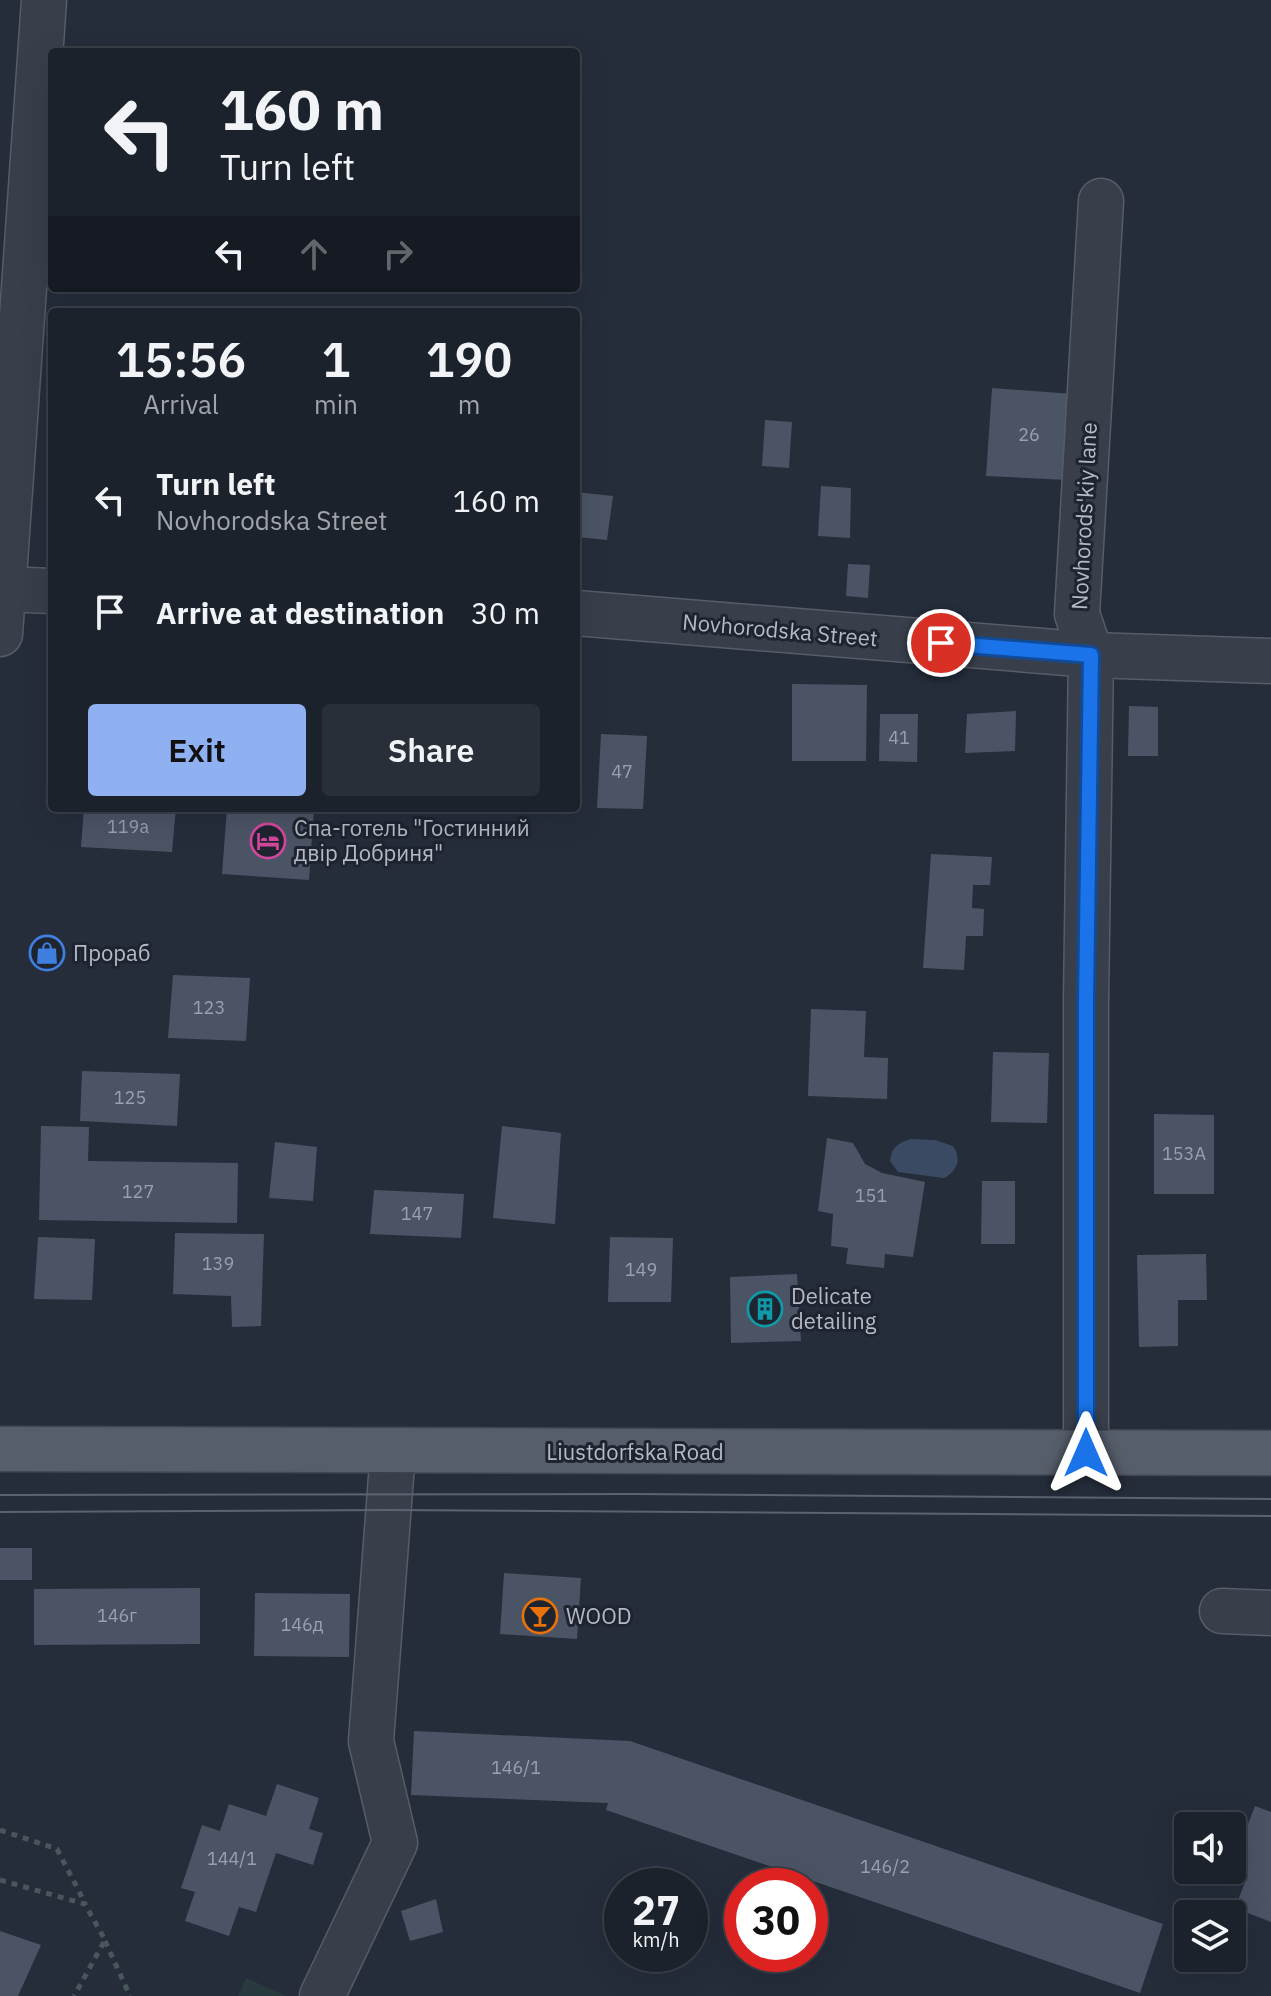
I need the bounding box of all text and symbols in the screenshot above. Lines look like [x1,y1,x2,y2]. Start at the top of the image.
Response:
text: 160 m [220,73,384,145]
icon: left [88,80,192,184]
text: Turn left [220,143,355,190]
icon: left [208,232,252,276]
icon: ahead [292,232,336,276]
icon: right [376,232,420,276]
text: 15:56 [116,328,246,390]
text: 1 [322,328,350,390]
text: 190 [426,328,512,390]
text: Arrival [143,387,219,421]
text: min [314,387,358,421]
text: m [458,387,480,421]
street label: Novhorods'kiy lane [1064,421,1103,610]
house number: 26 [1018,423,1040,446]
text: Turn left [156,464,275,503]
icon: left [88,478,132,522]
text: 160 m [453,481,540,520]
text: Novhorodska Street [156,503,387,537]
icon: arrive [88,590,132,634]
text: Arrive at destination [156,593,444,632]
text: 30 m [471,593,540,632]
street label: Novhorodska Street [681,607,879,652]
pin [907,609,975,677]
icon: arrive [919,621,963,665]
button: Exit [88,704,306,796]
button: Share [322,704,540,796]
house number: 41 [888,726,910,749]
house number: 47 [611,760,633,783]
place label: Спа-готель "Гостинний двір Добриня" [294,813,530,867]
house number: 119а [107,815,149,838]
hotel icon: Спа-готель "Гостинний двір Добриня" [249,822,287,860]
shop icon: Прораб [28,934,66,972]
place label: Прораб [73,938,150,967]
house number: 123 [193,996,225,1019]
house number: 125 [114,1086,146,1109]
house number: 153А [1162,1142,1206,1165]
house number: 127 [122,1180,154,1203]
house number: 151 [855,1184,887,1207]
house number: 147 [401,1202,433,1225]
house number: 139 [202,1252,234,1275]
house number: 149 [625,1258,657,1281]
place label: Delicate detailing [791,1281,877,1335]
building icon: Delicate detailing [746,1290,784,1328]
position arrow [1044,1411,1128,1495]
street label: Liustdorfska Road [546,1437,724,1466]
bar icon: WOOD [521,1597,559,1635]
place label: WOOD [566,1601,632,1630]
house number: 146г [97,1604,137,1627]
house number: 146д [280,1613,324,1636]
house number: 146/1 [491,1756,541,1779]
map controls [1174,1812,1246,1972]
button: sound [1174,1812,1246,1884]
house number: 144/1 [207,1847,257,1870]
house number: 146/2 [860,1855,910,1878]
speed limit sign: 30 [724,1868,828,1972]
text: 27 [632,1884,680,1936]
button: layers [1174,1900,1246,1972]
text: km/h [632,1926,680,1953]

